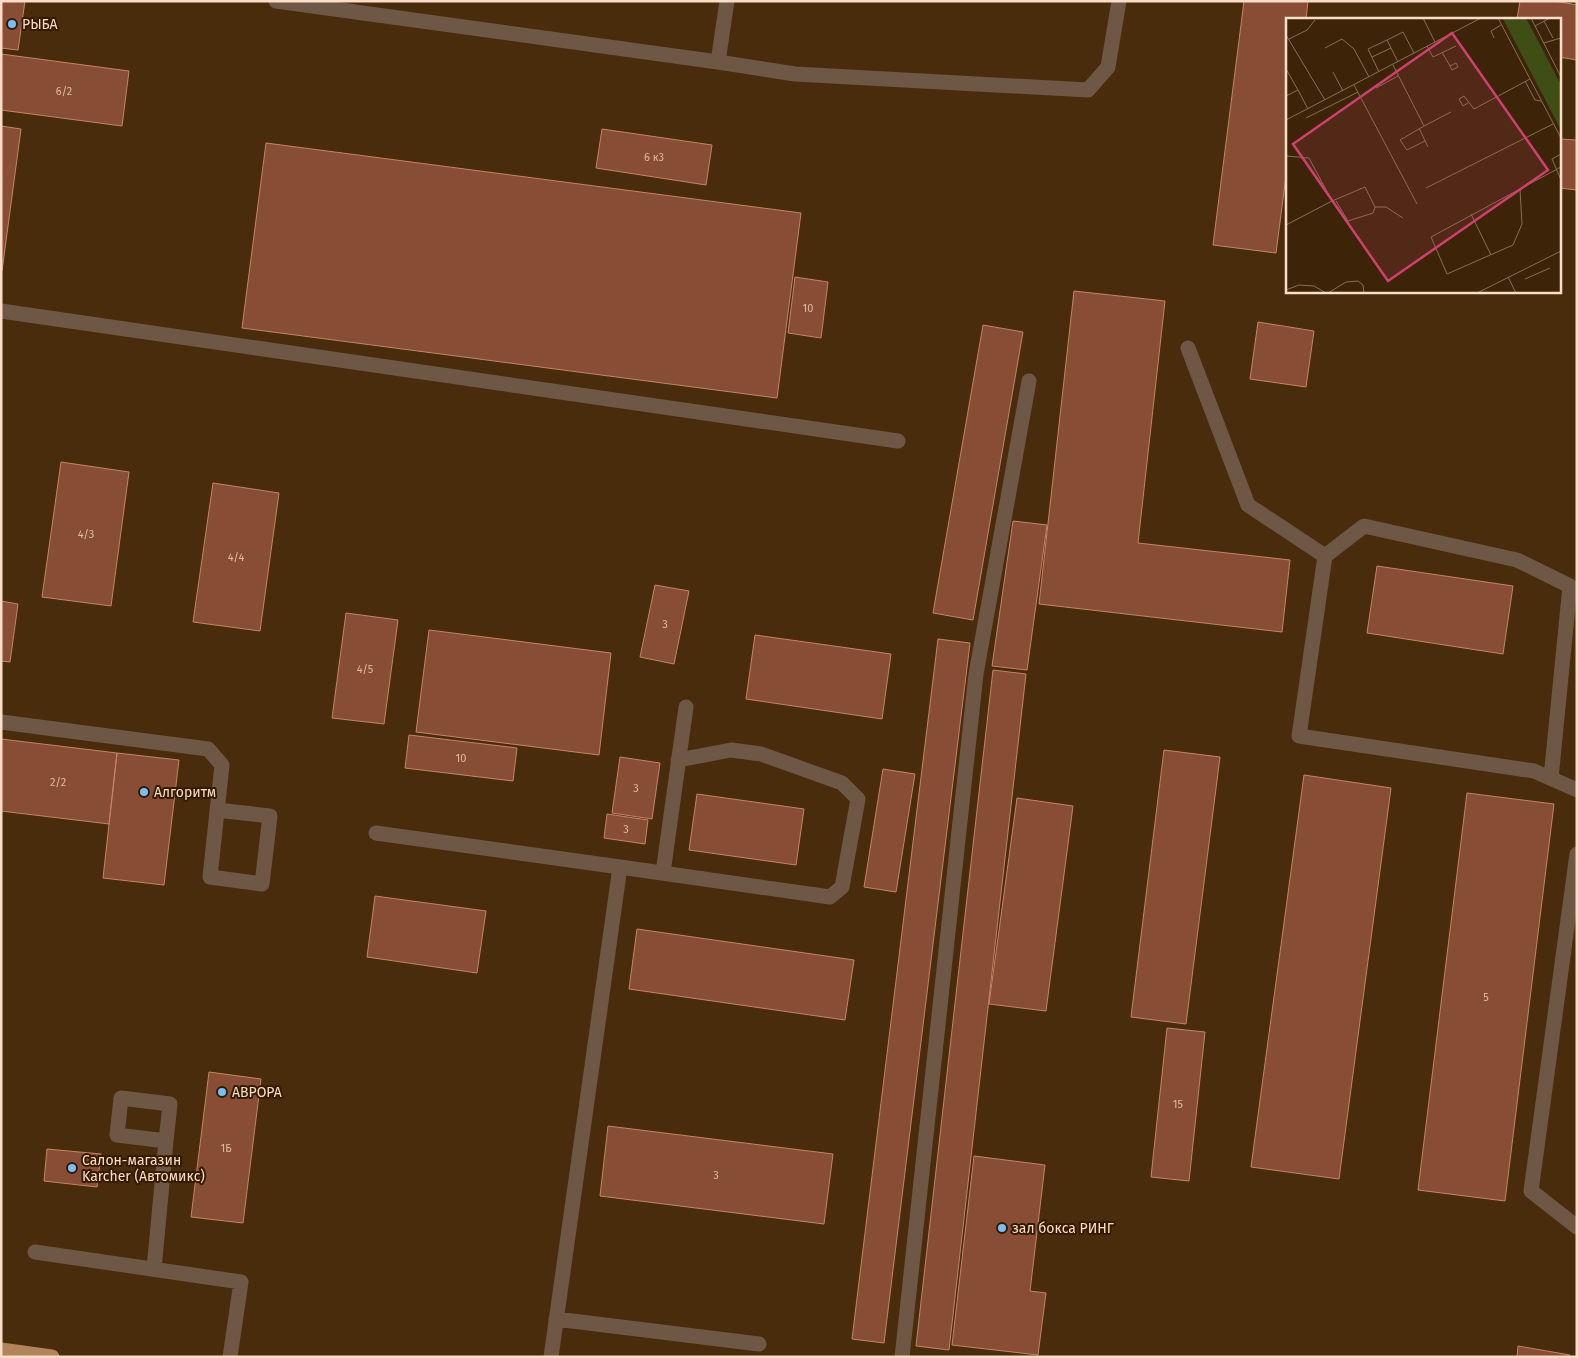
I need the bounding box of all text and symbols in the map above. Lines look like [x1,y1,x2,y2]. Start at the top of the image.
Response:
place label: РЫБА [22,16,58,33]
marker: РЫБА [6,18,18,30]
inset map [1286,18,1560,292]
house number: 6/2 [56,85,72,98]
house number: 6 к3 [644,151,664,164]
house number: 10 [803,302,813,315]
house number: 4/3 [78,528,94,541]
house number: 4/4 [228,551,244,564]
house number: 3 [662,618,668,631]
house number: 4/5 [357,663,374,676]
house number: 10 [456,752,466,765]
house number: 2/2 [50,776,66,789]
house number: 3 [633,782,639,795]
place label: Алгоритм [154,784,216,801]
marker: Алгоритм [138,786,150,798]
house number: 3 [623,823,629,836]
house number: 5 [1483,991,1489,1004]
place label: АВРОРА [232,1084,282,1101]
marker: АВРОРА [216,1086,228,1098]
house number: 15 [1173,1098,1184,1111]
house number: 1Б [220,1142,232,1155]
place label: Салон-магазин Karcher (Автомикс) [82,1152,205,1185]
marker: Салон-магазин Karcher (Автомикс) [66,1162,78,1174]
house number: 3 [713,1169,719,1182]
place label: зал бокса РИНГ [1012,1220,1114,1237]
marker: зал бокса РИНГ [996,1222,1008,1234]

